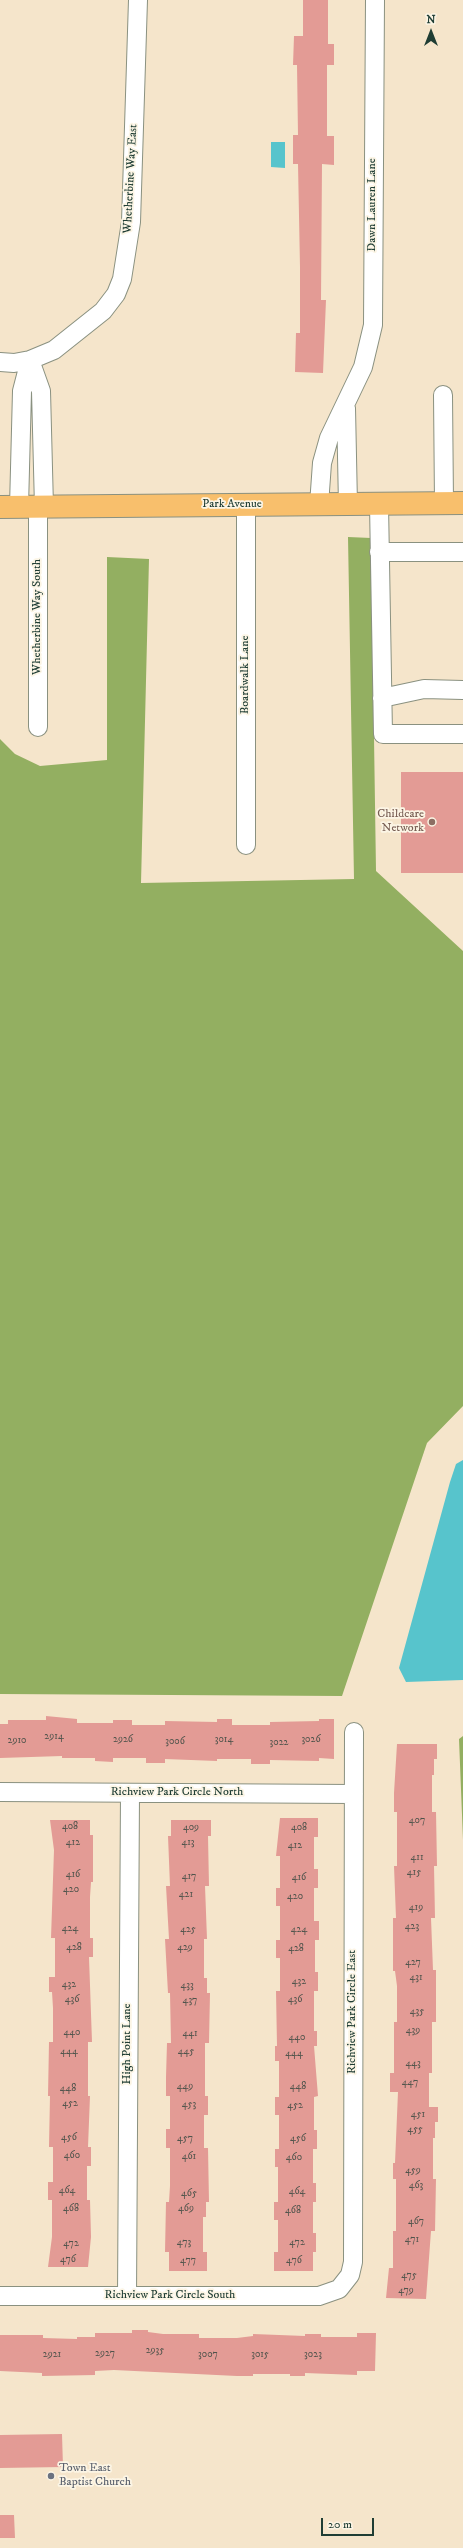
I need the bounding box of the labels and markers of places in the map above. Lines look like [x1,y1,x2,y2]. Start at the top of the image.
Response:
place label: Childcare Network [377,808,424,836]
marker: Childcare Network [427,817,437,827]
place label: Town East Baptist Church [59,2462,131,2490]
marker: Town East Baptist Church [46,2471,56,2481]

